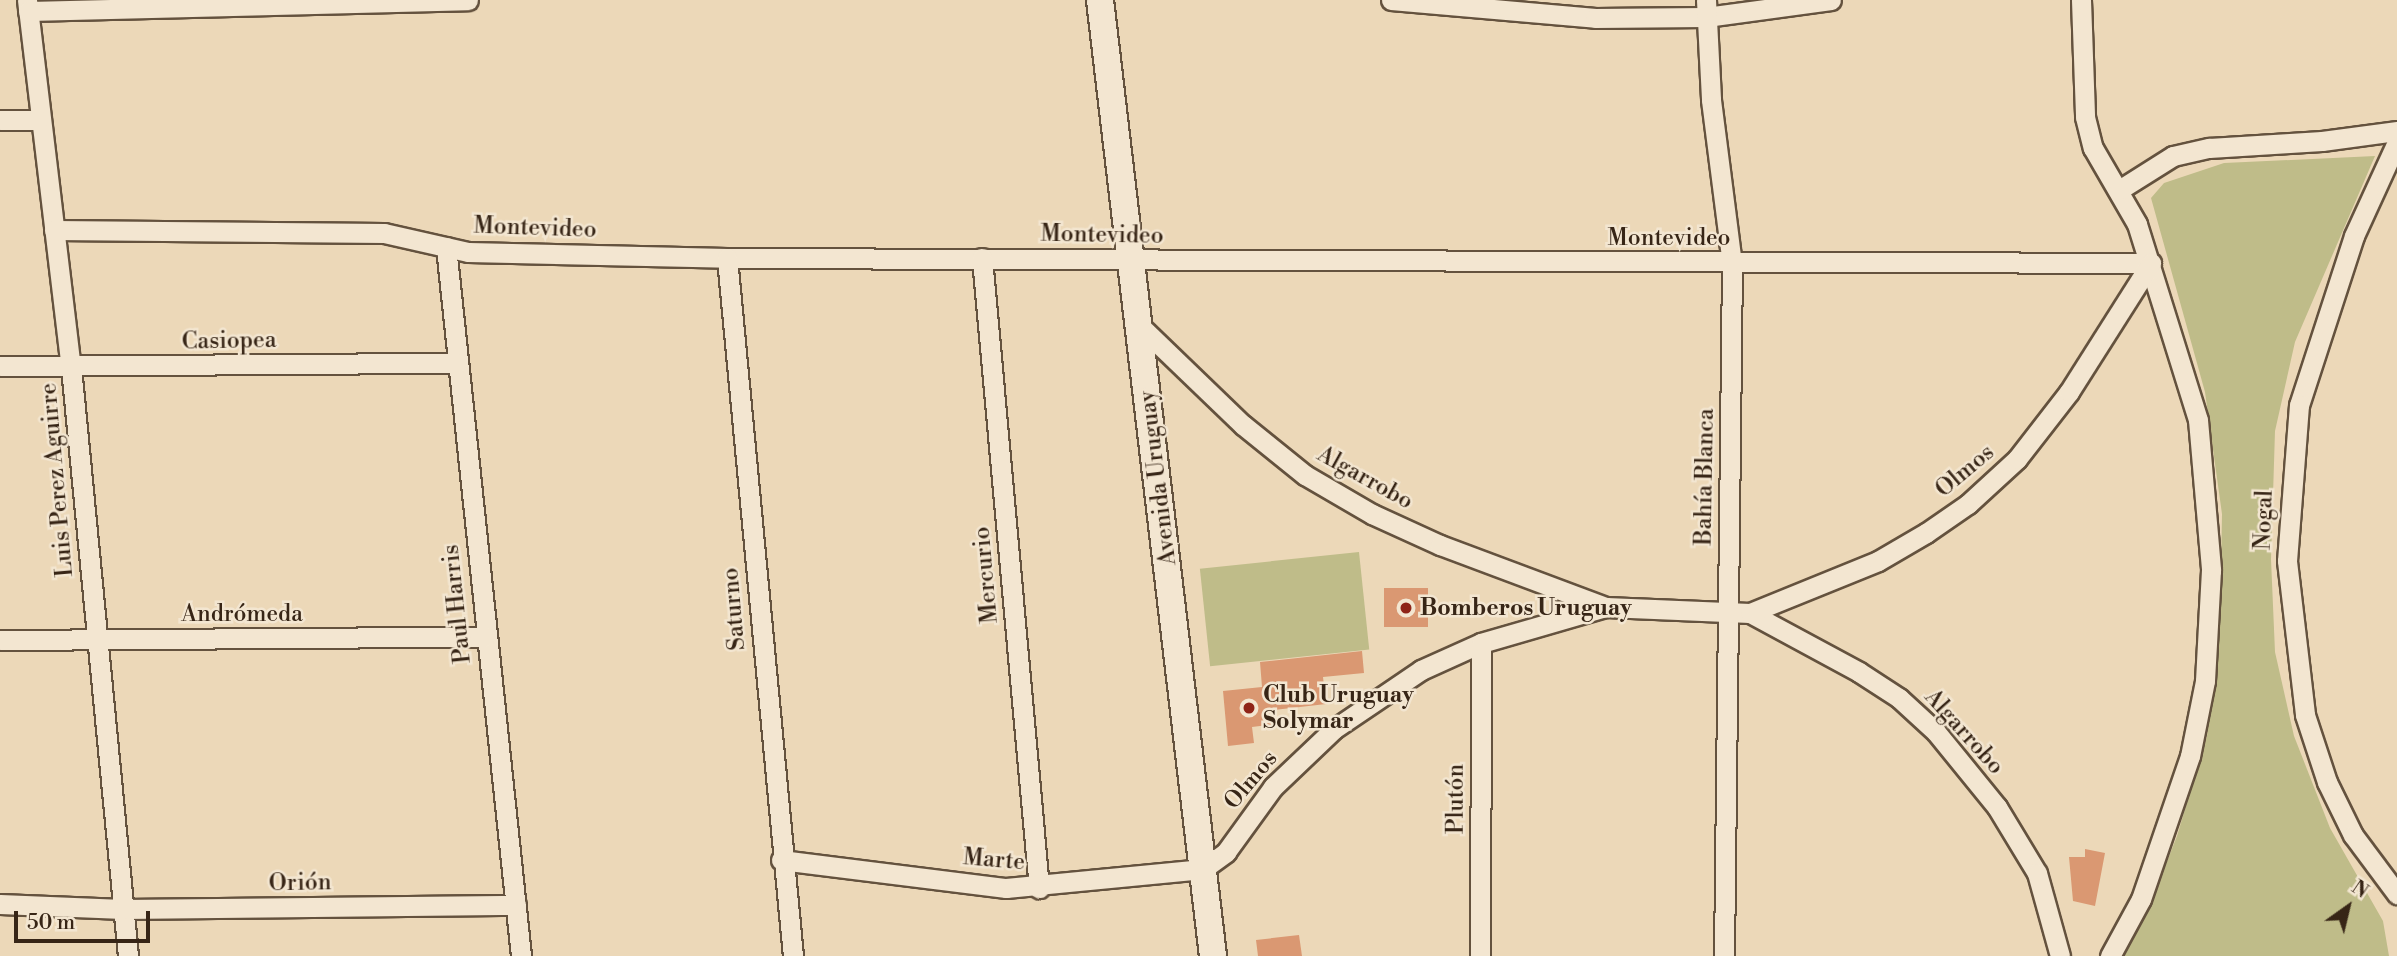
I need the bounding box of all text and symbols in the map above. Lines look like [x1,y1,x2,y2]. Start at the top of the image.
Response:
street label: Montevideo [473,212,597,244]
street label: Montevideo [1040,220,1164,250]
street label: Montevideo [1607,224,1731,252]
street label: Casiopea [181,326,277,356]
street label: Luis Perez Aguirre [35,382,79,578]
street label: Avenida Uruguay [1134,389,1182,567]
street label: Bahía Blanca [1690,408,1720,546]
street label: Olmos [1930,439,2000,503]
street label: Algarrobo [1312,440,1418,516]
street label: Nogal [2249,489,2279,551]
street label: Mercurio [968,525,1004,625]
street label: Paul Harris [437,543,477,665]
street label: Saturno [717,566,751,652]
place label: Bomberos Uruguay [1420,594,1632,622]
street label: Andrómeda [181,600,303,628]
marker: Bomberos Uruguay [1398,600,1414,616]
place label: Club Uruguay Solymar [1263,681,1414,735]
street label: Algarrobo [1919,684,2009,780]
marker: Club Uruguay Solymar [1241,700,1257,716]
street label: Olmos [1219,745,1283,815]
street label: Plutón [1442,764,1470,834]
street label: Marte [962,844,1026,876]
street label: Orión [268,869,332,897]
north arrow [2313,872,2383,942]
text: N [2347,875,2373,904]
scale bar [18,897,154,941]
text: 50 m [27,910,75,936]

